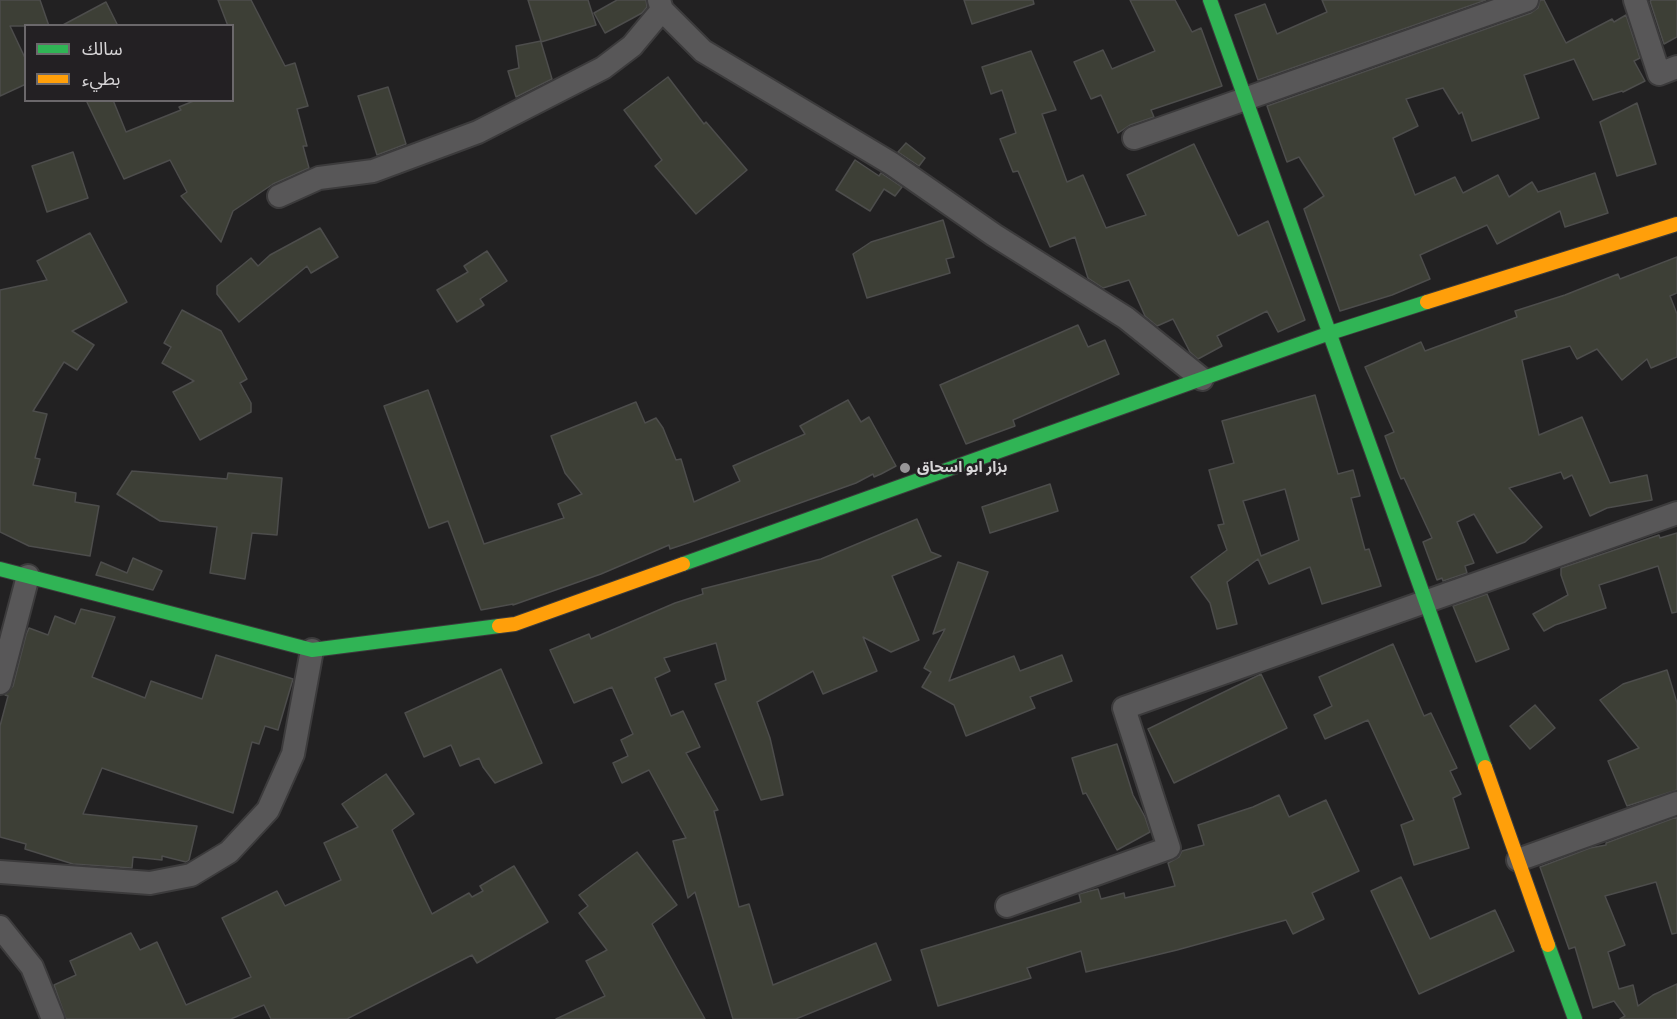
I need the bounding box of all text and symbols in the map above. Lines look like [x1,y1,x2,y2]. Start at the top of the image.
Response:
legend [24,24,234,102]
text: سالك [82,37,123,60]
text: بطيء [82,67,120,90]
place label: بزار ابو اسحاق [917,459,1008,477]
marker: بزار ابو اسحاق [898,461,912,475]

